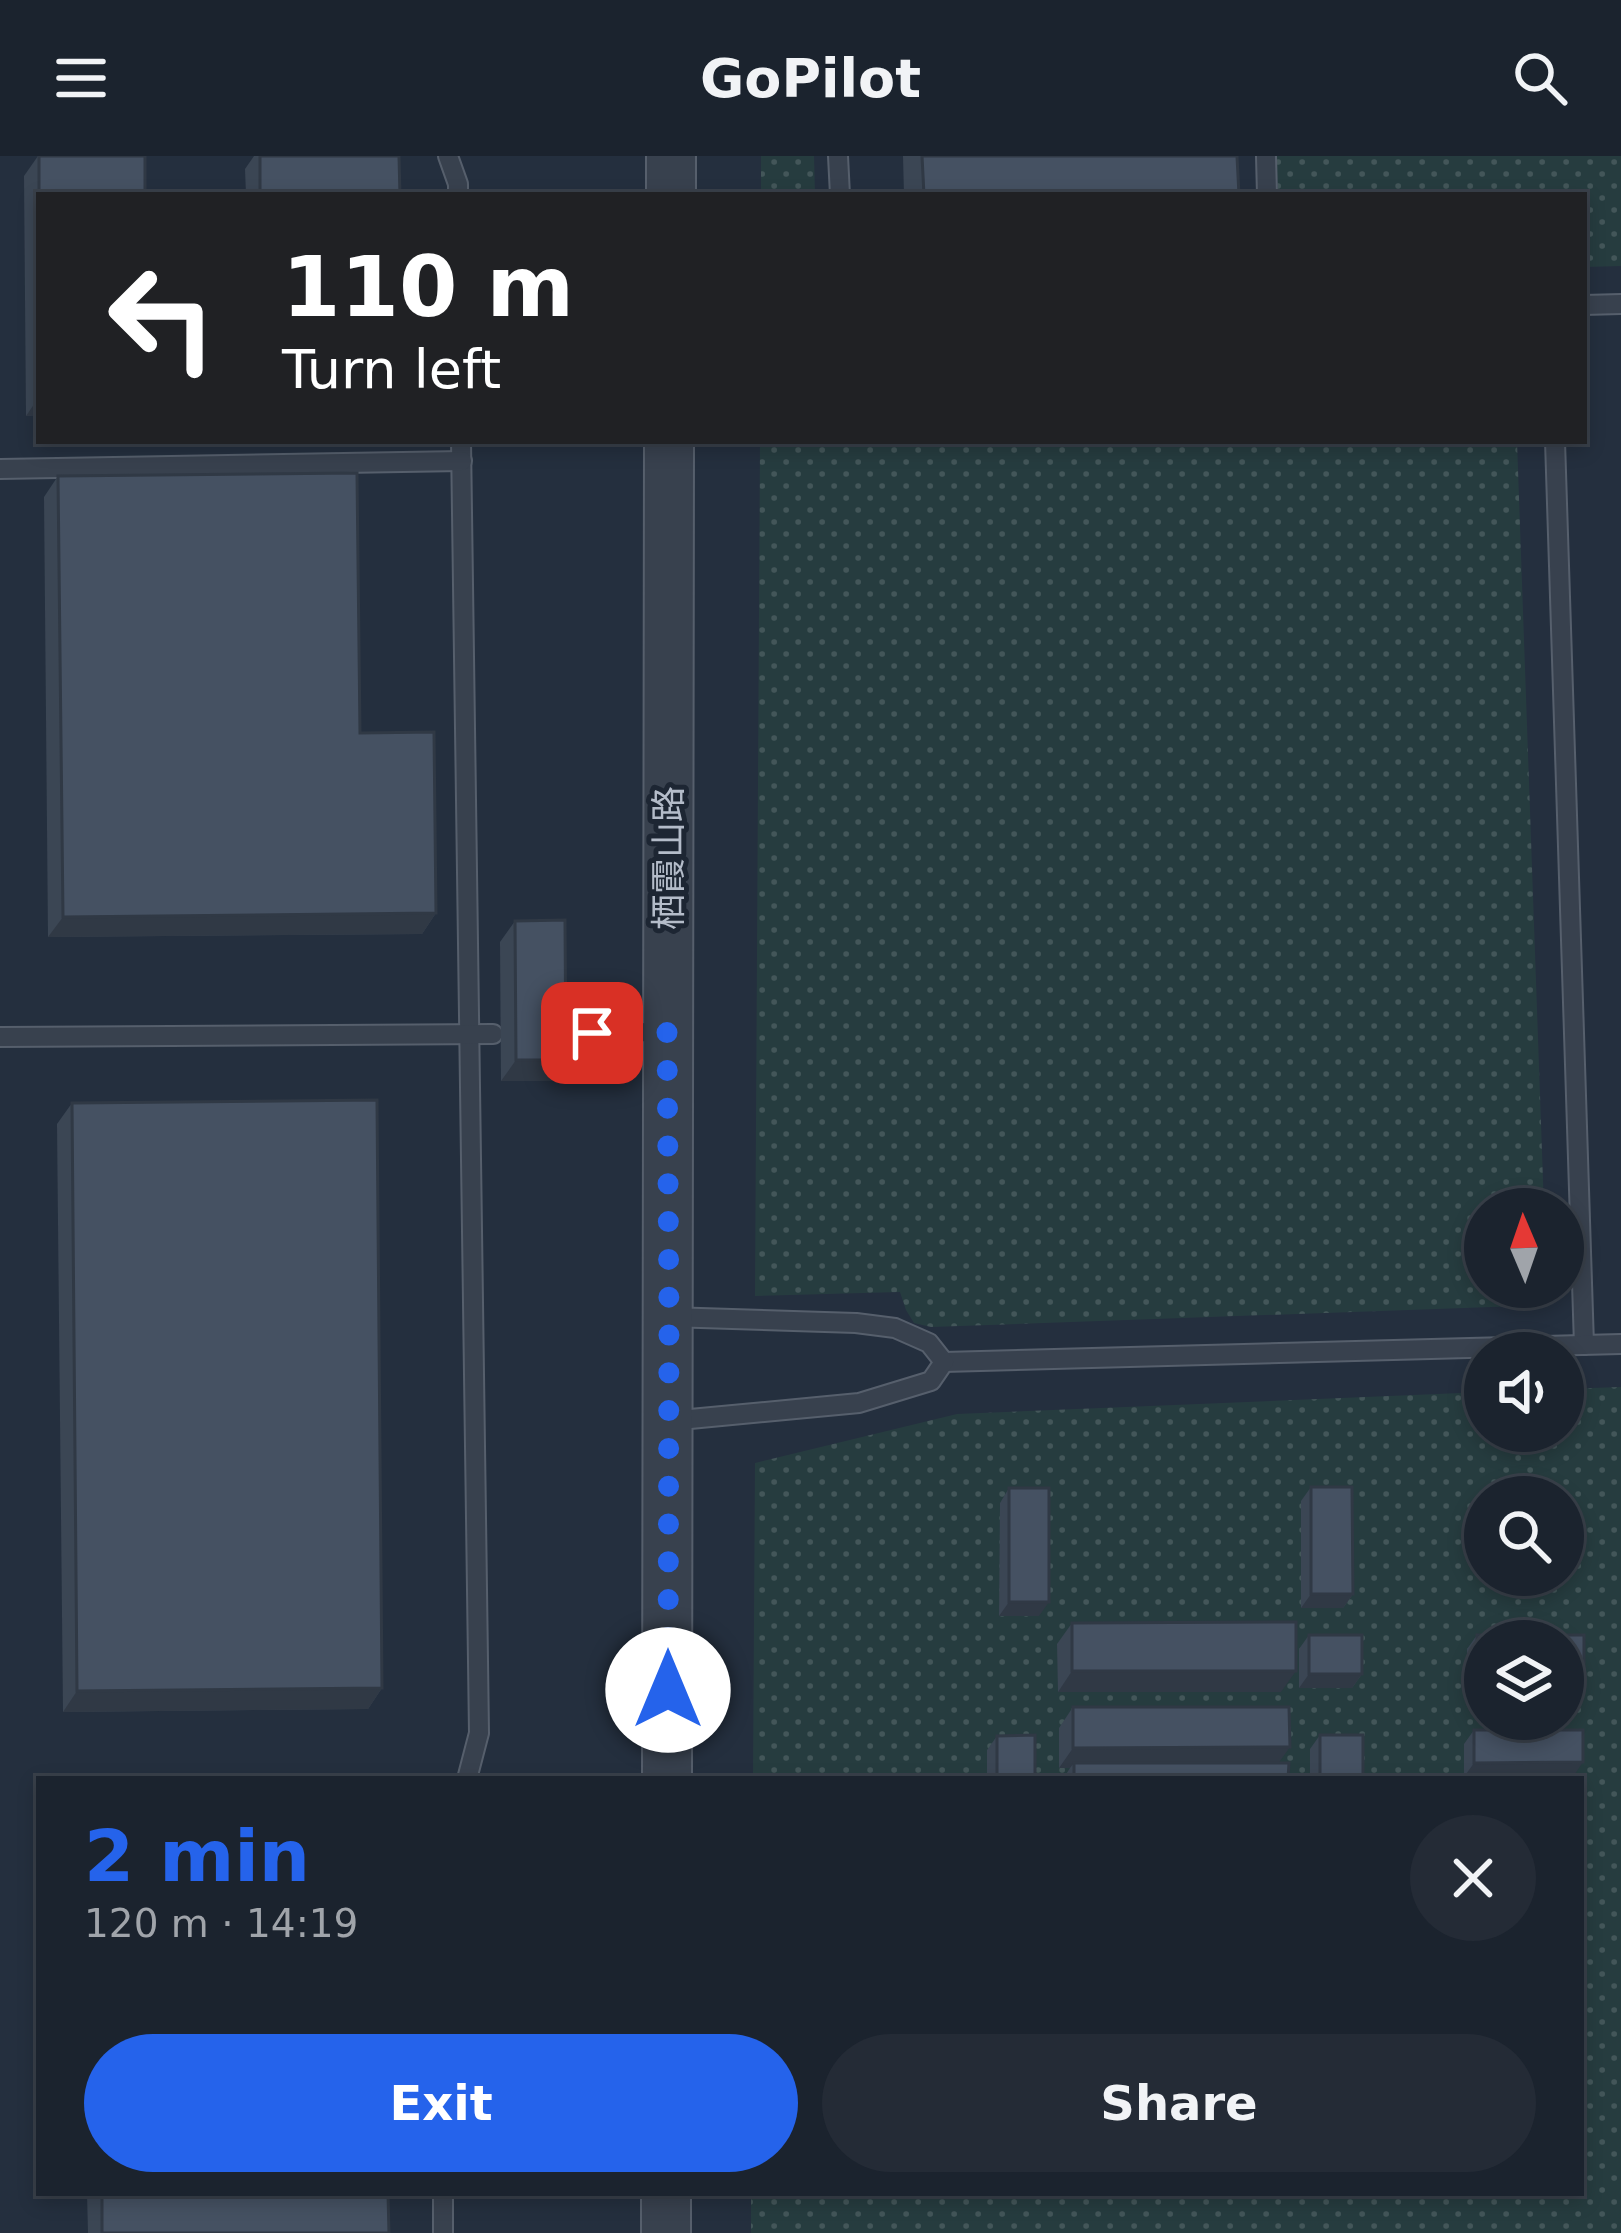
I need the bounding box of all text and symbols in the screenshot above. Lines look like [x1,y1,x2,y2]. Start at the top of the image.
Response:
icon: menu [48,45,114,111]
icon: search [1507,45,1573,111]
text: GoPilot [700,47,921,110]
text: 110 m [282,238,574,336]
icon: left [84,240,240,396]
text: Turn left [282,338,501,401]
street label: 栖霞山路 [648,786,689,930]
pin [541,982,643,1084]
icon: arrive [559,1000,625,1066]
north arrow [1464,1188,1584,1308]
map controls [1464,1188,1584,1740]
button: sound [1464,1332,1584,1452]
button: search [1464,1476,1584,1596]
button: layers [1464,1620,1584,1740]
position arrow [605,1627,731,1753]
text: 2 min [84,1814,310,1898]
button: close [1410,1815,1536,1941]
text: 120 m · 14:19 [84,1901,358,1946]
button: Exit [84,2034,798,2172]
button: Share [822,2034,1536,2172]

